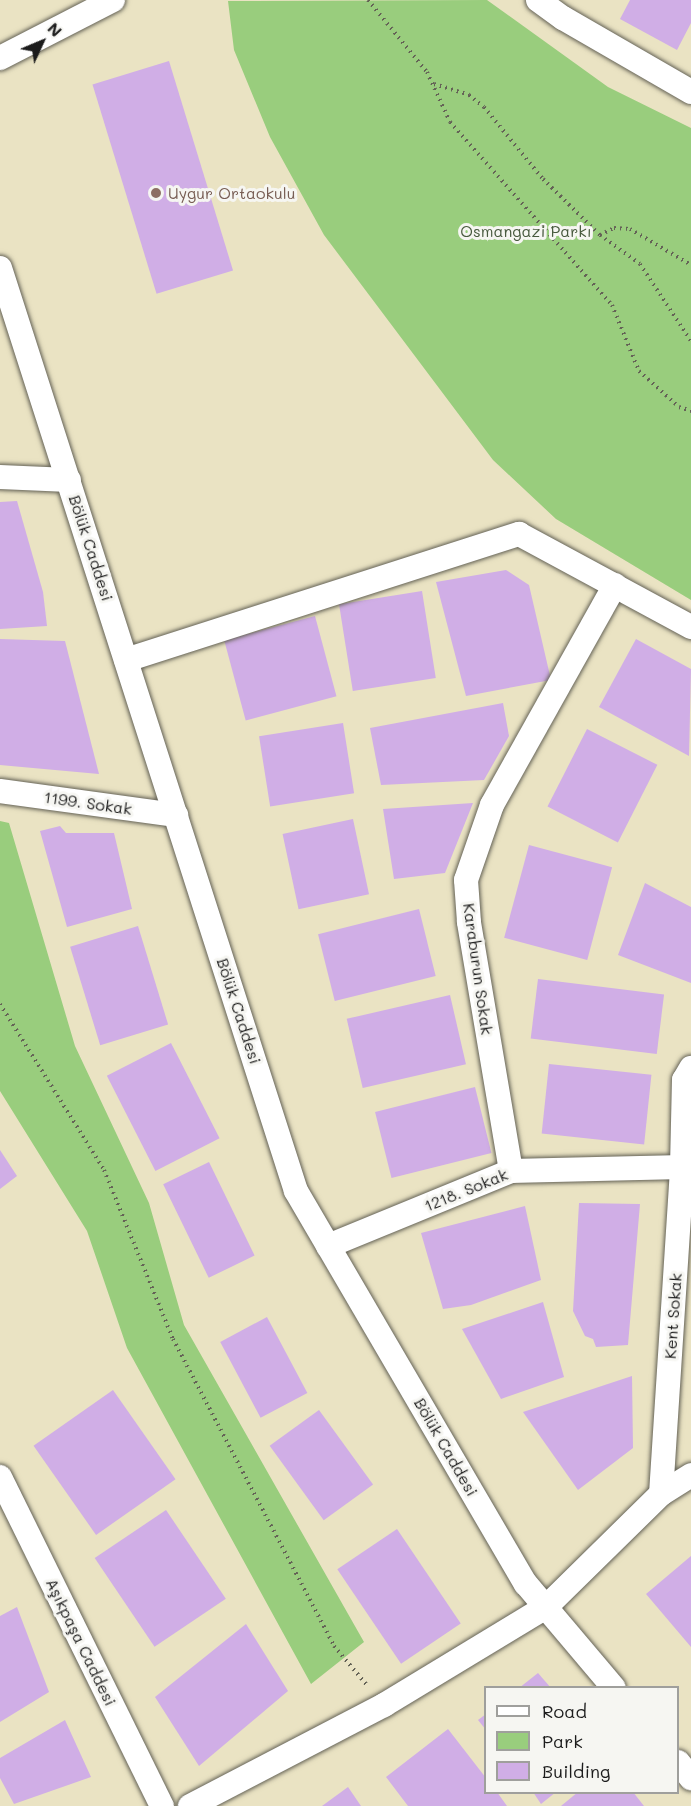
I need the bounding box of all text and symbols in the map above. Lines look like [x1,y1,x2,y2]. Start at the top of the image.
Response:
north arrow [12,12,72,72]
text: N [44,17,67,41]
place label: Uygur Ortaokulu [168,183,295,203]
marker: Uygur Ortaokulu [149,186,163,200]
park label: Osmangazi Parkı [460,221,592,241]
street label: Bölük Caddesi [65,493,117,603]
street label: 1199. Sokak [43,787,133,819]
street label: Karaburun Sokak [459,902,497,1036]
street label: Bölük Caddesi [213,956,265,1066]
street label: 1218. Sokak [422,1165,510,1215]
street label: Kent Sokak [660,1272,686,1360]
street label: Bölük Caddesi [410,1395,482,1499]
street label: Aşıkpaşa Caddesi [42,1575,120,1709]
legend [484,1686,679,1794]
text: Road [542,1699,587,1723]
text: Park [542,1729,583,1753]
text: Building [542,1759,610,1783]

